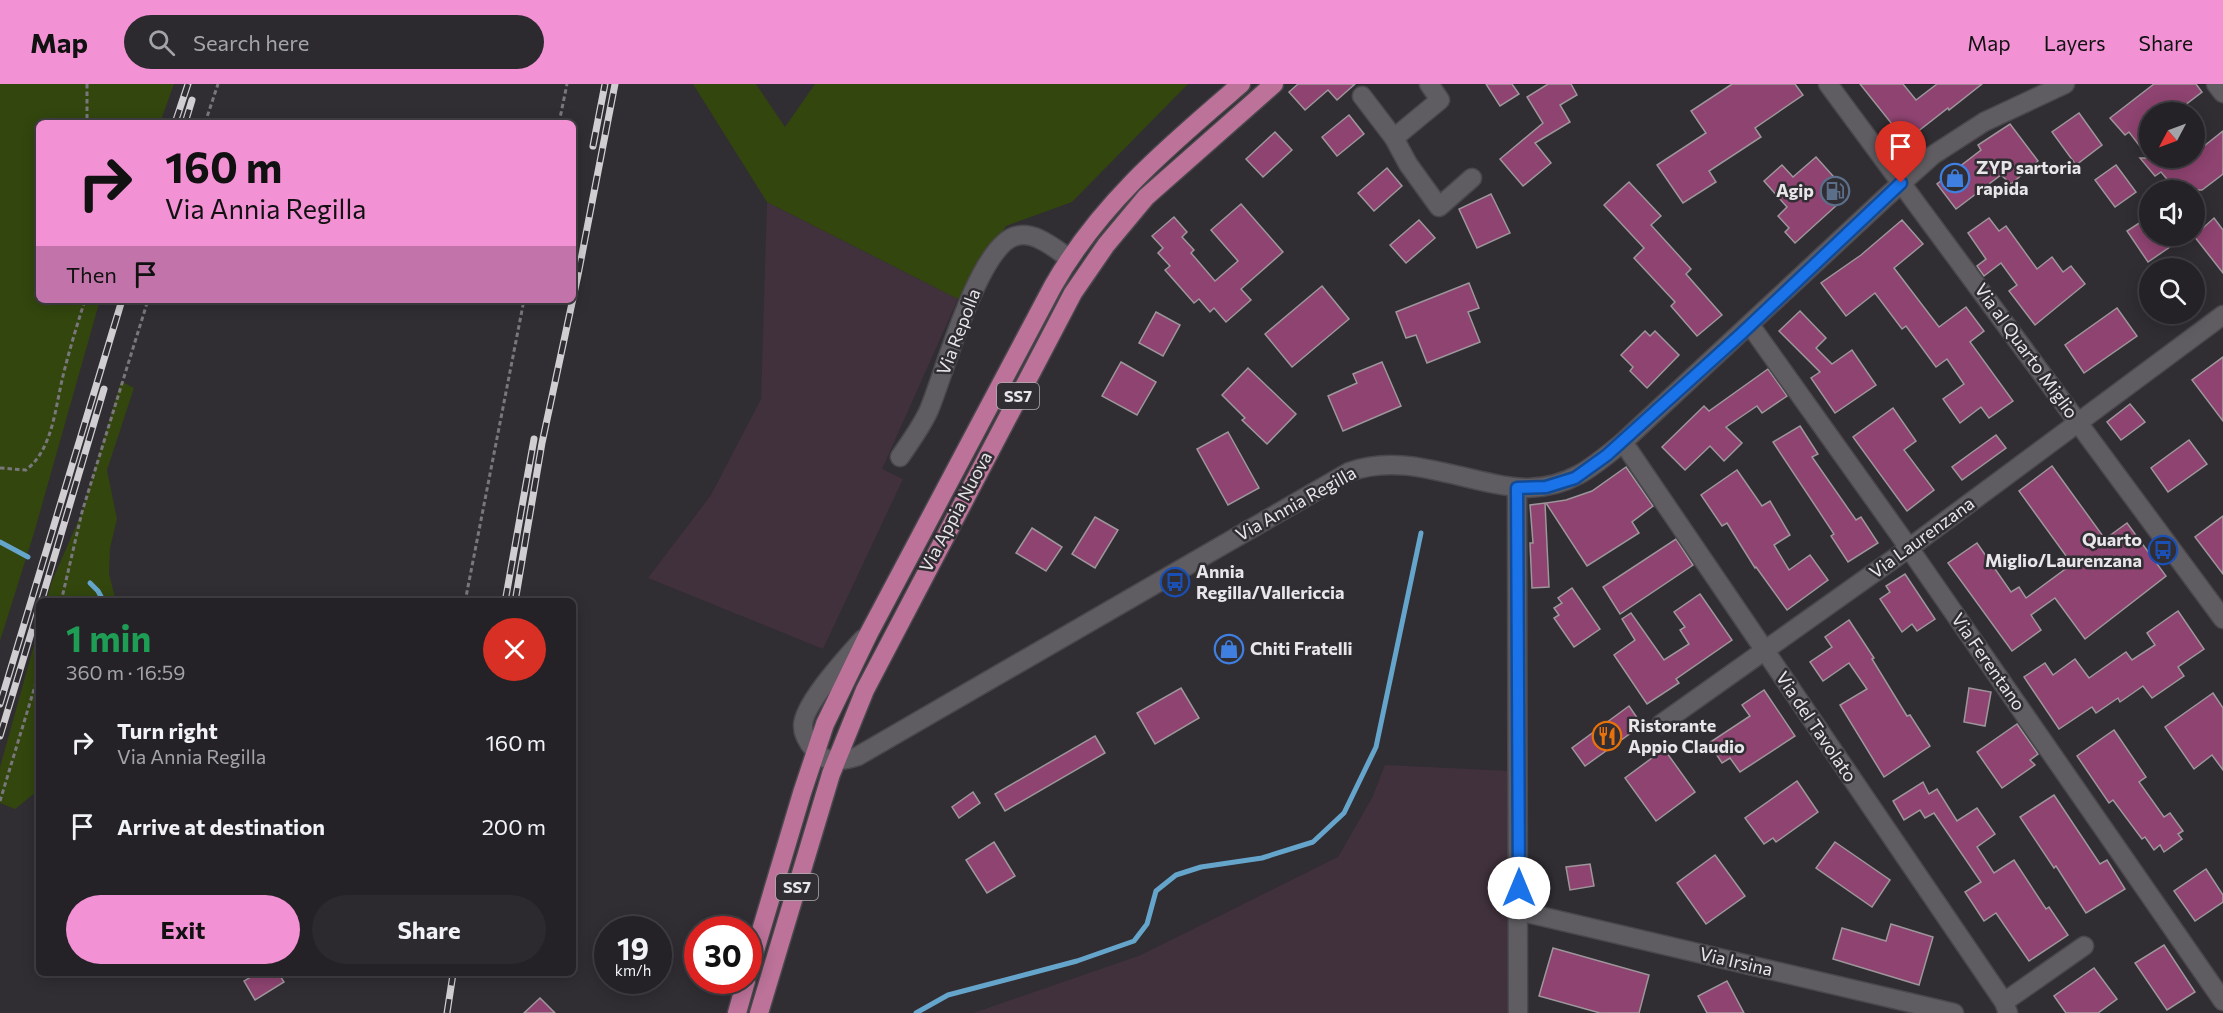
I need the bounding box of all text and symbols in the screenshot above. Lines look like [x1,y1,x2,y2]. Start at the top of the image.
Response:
search box [124,15,544,69]
text: Map [30,25,88,59]
icon: search [145,26,178,59]
text: Search here [193,29,309,56]
text: Map [1967,30,2011,55]
text: Layers [2044,30,2106,55]
text: Share [2139,30,2193,55]
north arrow [2139,102,2205,168]
map controls [2139,102,2205,324]
pin [1875,121,1926,183]
icon: arrive [1884,130,1917,163]
text: 160 m [165,140,283,192]
icon: right [66,144,144,222]
place label: ZYP sartoria rapida [1976,156,2081,199]
shop icon: ZYP sartoria rapida [1939,162,1971,194]
fuel station icon: Agip [1819,175,1851,207]
place label: Agip [1776,179,1814,201]
button: sound [2139,180,2205,246]
text: Via Annia Regilla [165,192,366,225]
icon: arrive [129,258,162,291]
button: search [2139,258,2205,324]
text: Then [66,261,117,288]
street label: Via al Quarto Miglio [1970,279,2083,422]
street label: Via Repolla [932,285,985,378]
road number: SS7 [997,383,1039,409]
street label: Via Appia Nuova [914,447,996,576]
street label: Via Annia Regilla [1231,461,1360,545]
street label: Via Laurenzana [1865,492,1978,583]
place label: Quarto Miglio/Laurenzana [1985,528,2142,571]
bus stop icon: Quarto Miglio/Laurenzana [2147,534,2179,566]
place label: Annia Regilla/Vallericcia [1196,560,1345,603]
bus stop icon: Annia Regilla/Vallericcia [1159,566,1191,598]
street label: Via Ferentano [1947,608,2030,714]
text: 1 min [66,615,151,659]
button: close [483,618,546,681]
shop icon: Chiti Fratelli [1213,633,1245,665]
place label: Chiti Fratelli [1250,637,1353,659]
text: 360 m · 16:59 [66,660,185,684]
street label: Via del Tavolato [1772,667,1862,786]
place label: Ristorante Appio Claudio [1628,714,1745,757]
text: Turn right [117,717,218,744]
restaurant icon: Ristorante Appio Claudio [1591,720,1623,752]
icon: right [66,726,99,759]
text: 160 m [485,729,546,756]
text: Via Annia Regilla [117,744,266,768]
icon: arrive [66,810,99,843]
text: Arrive at destination [117,813,325,840]
text: 200 m [482,813,546,840]
position arrow [1487,856,1551,920]
road number: SS7 [776,874,818,900]
button: Exit [66,895,300,964]
button: Share [312,895,546,964]
speed limit sign: 30 [684,916,762,994]
text: 19 [617,929,649,966]
street label: Via Irsina [1698,942,1775,980]
text: km/h [615,961,651,979]

